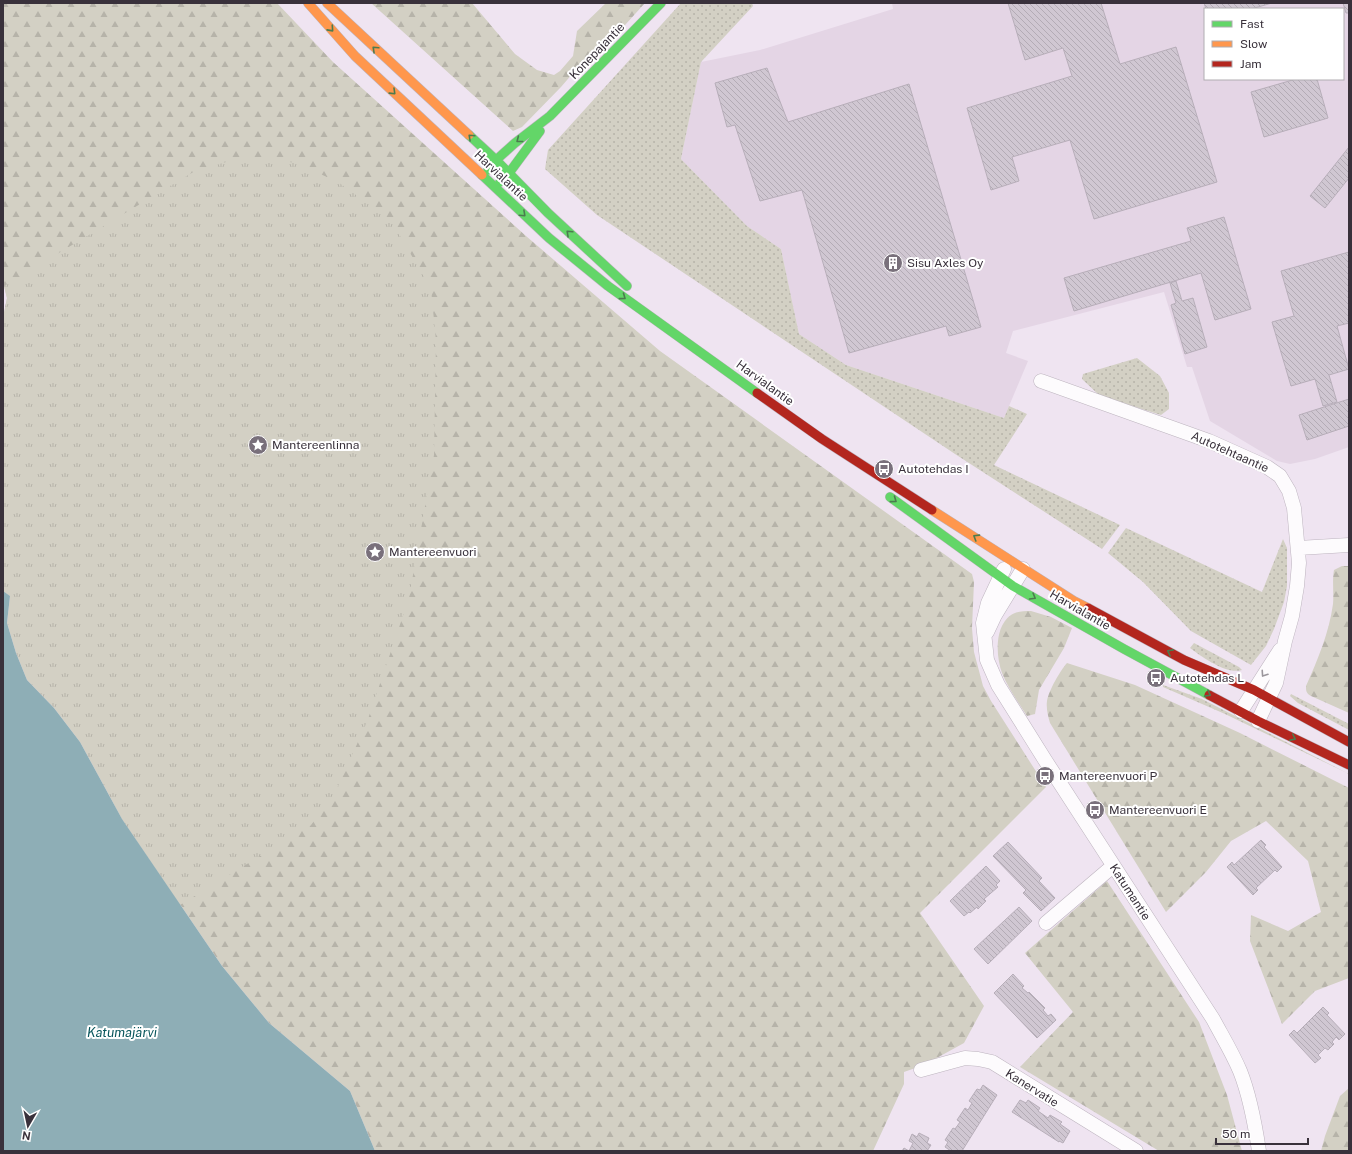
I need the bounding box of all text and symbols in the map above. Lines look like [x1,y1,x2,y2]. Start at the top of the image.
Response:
legend [1204,8,1344,80]
text: Fast [1240,17,1265,31]
street label: Konepajantie [567,20,628,82]
one-way arrow [326,24,334,32]
text: Slow [1240,37,1268,51]
one-way arrow [372,46,380,53]
text: Jam [1240,57,1262,71]
one-way arrow [388,87,396,95]
one-way arrow [468,134,476,141]
one-way arrow [517,135,524,142]
street label: Harvialantie [471,148,531,204]
one-way arrow [518,209,526,216]
one-way arrow [566,230,574,238]
building icon: Sisu Axles Oy [882,252,904,274]
place label: Sisu Axles Oy [907,256,984,270]
one-way arrow [619,292,626,300]
street label: Harvialantie [734,357,797,409]
street label: Autotehtaantie [1189,429,1271,475]
place icon: Mantereenlinna [247,434,269,456]
place label: Mantereenlinna [272,438,359,452]
bus stop icon: Autotehdas I [873,458,895,480]
place label: Autotehdas I [898,462,969,476]
one-way arrow [890,495,897,503]
one-way arrow [973,535,980,542]
place icon: Mantereenvuori [364,541,386,563]
place label: Mantereenvuori [389,545,477,559]
street label: Harvialantie [1047,587,1113,633]
one-way arrow [1029,593,1036,600]
one-way arrow [1167,650,1174,657]
bus stop icon: Autotehdas L [1145,667,1167,689]
one-way arrow [1261,670,1269,677]
place label: Autotehdas L [1170,671,1244,685]
one-way arrow [1204,689,1212,696]
one-way arrow [1289,733,1296,741]
bus stop icon: Mantereenvuori P [1034,765,1056,787]
place label: Mantereenvuori P [1059,769,1157,783]
bus stop icon: Mantereenvuori E [1084,799,1106,821]
place label: Mantereenvuori E [1109,803,1207,817]
street label: Katumantie [1107,861,1153,923]
water label: Katumajärvi [87,1025,158,1040]
street label: Kanervatie [1003,1066,1061,1110]
north arrow [8,1106,48,1146]
scale bar [1216,1120,1308,1146]
text: 50 m [1222,1127,1250,1141]
text: N [21,1129,32,1142]

